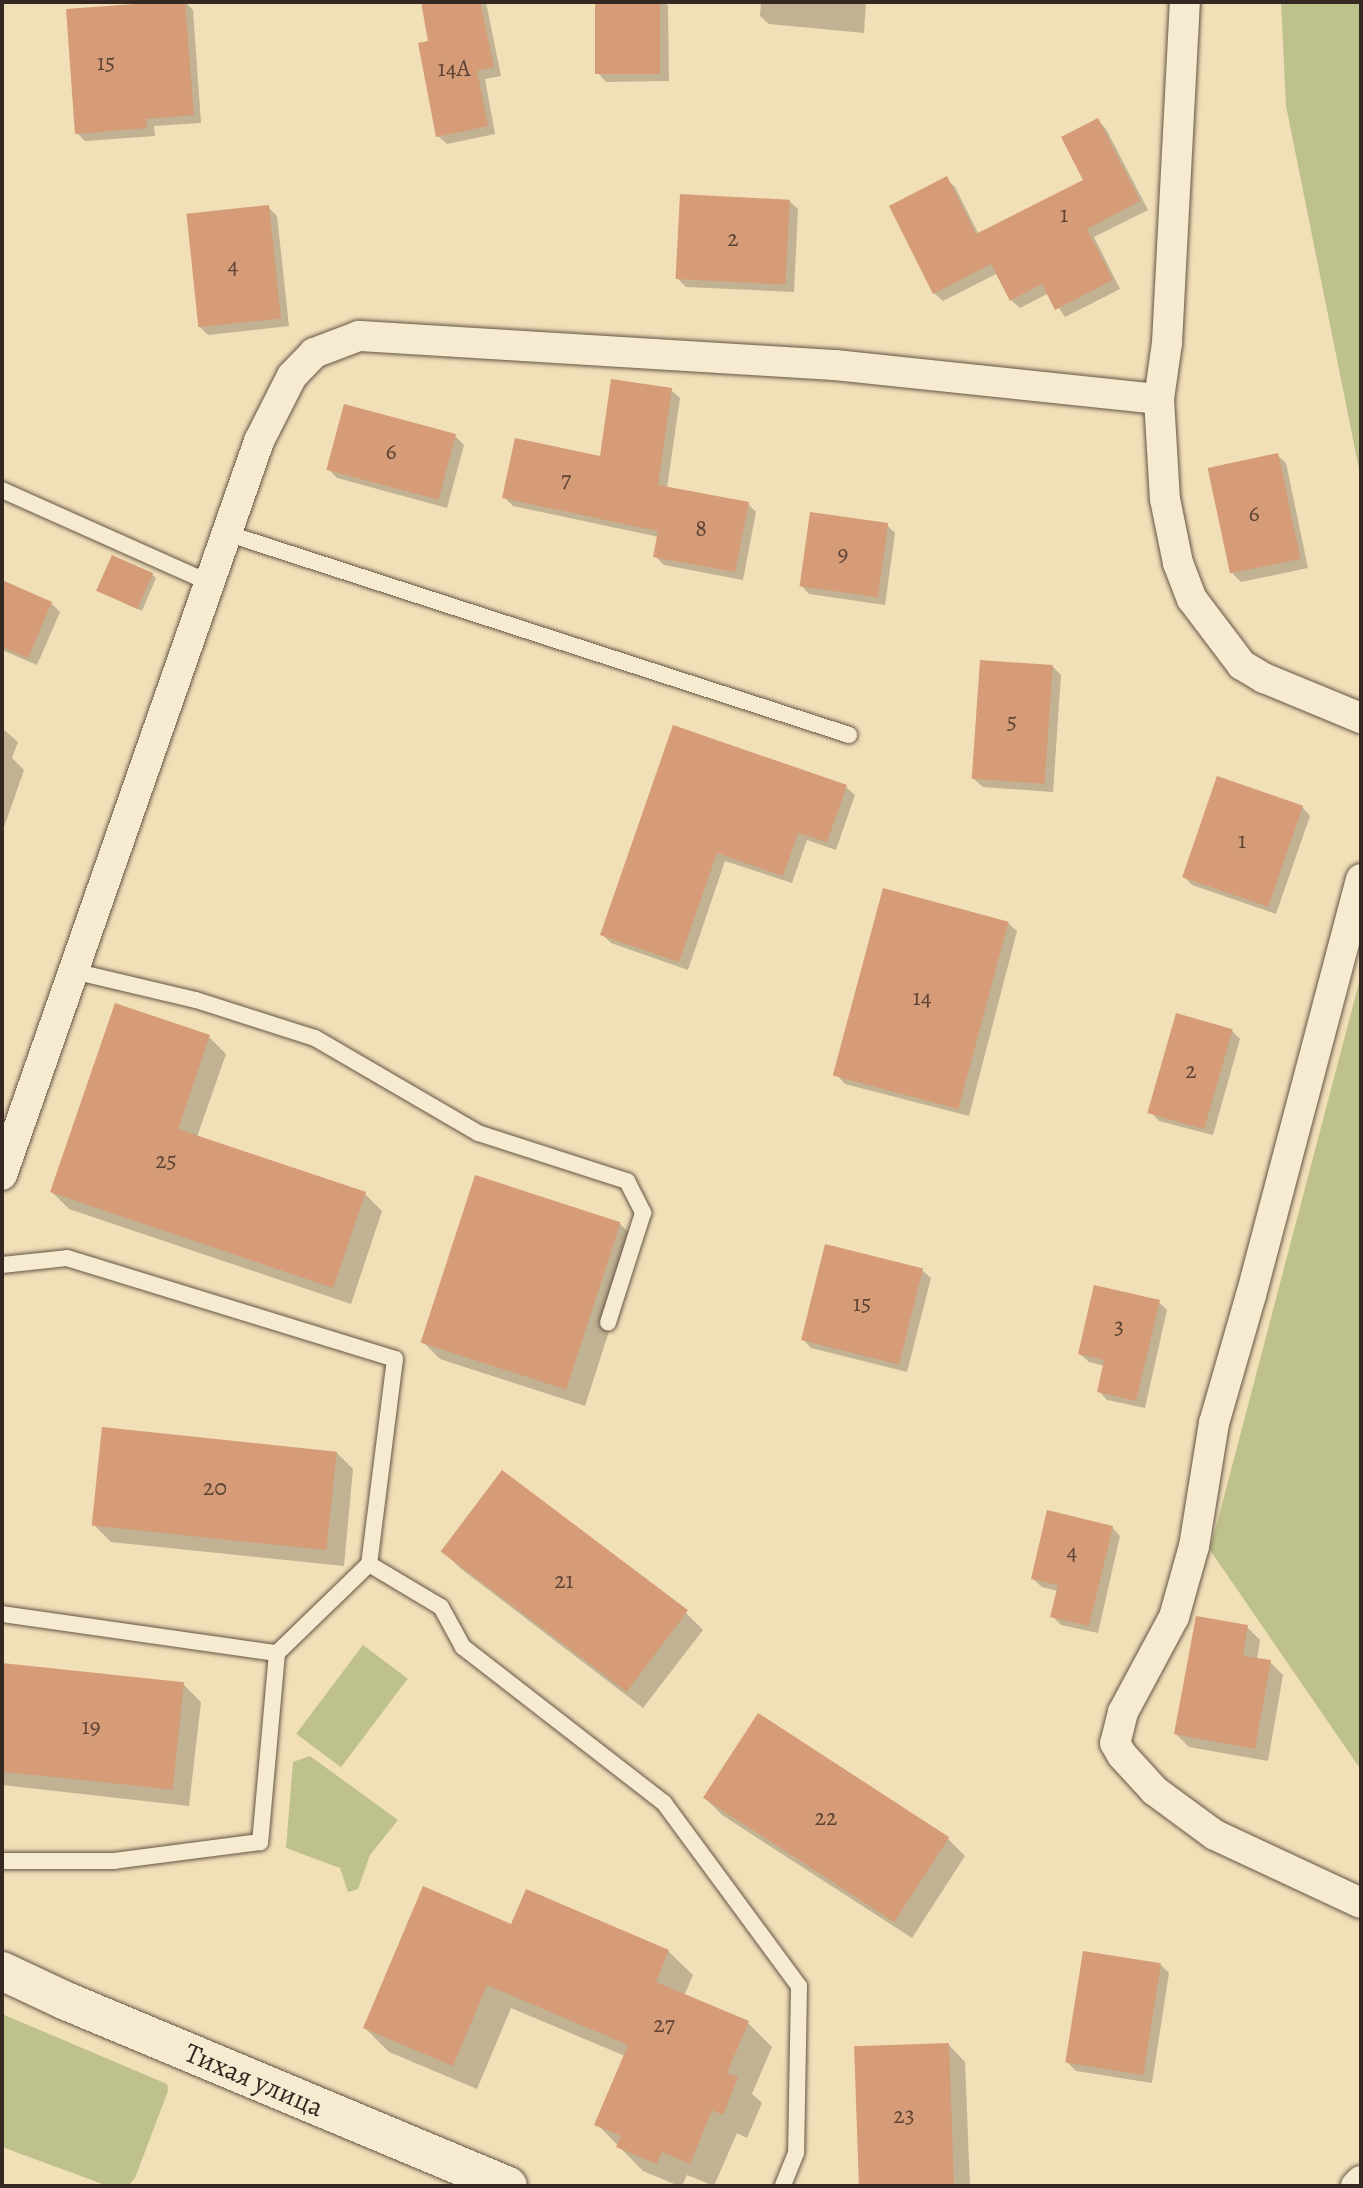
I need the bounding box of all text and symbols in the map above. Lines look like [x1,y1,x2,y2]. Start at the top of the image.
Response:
house number: 15 [97,49,115,77]
house number: 14А [437,55,471,83]
house number: 1 [1060,201,1068,229]
house number: 2 [727,225,739,253]
house number: 4 [228,252,238,280]
house number: 6 [385,438,397,466]
house number: 7 [561,466,571,494]
house number: 6 [1248,500,1260,528]
house number: 8 [695,515,707,543]
house number: 9 [838,540,848,568]
house number: 5 [1007,708,1017,736]
house number: 1 [1238,827,1246,855]
house number: 14 [912,984,932,1012]
house number: 2 [1185,1057,1197,1085]
house number: 25 [155,1147,177,1175]
house number: 15 [853,1290,871,1318]
house number: 3 [1114,1313,1124,1341]
house number: 20 [203,1474,227,1502]
house number: 4 [1067,1538,1077,1566]
house number: 21 [554,1567,574,1595]
house number: 19 [81,1713,101,1741]
house number: 22 [815,1804,837,1832]
house number: 27 [653,2011,675,2039]
street label: Тихая улица [180,2036,328,2124]
house number: 23 [893,2102,915,2130]

